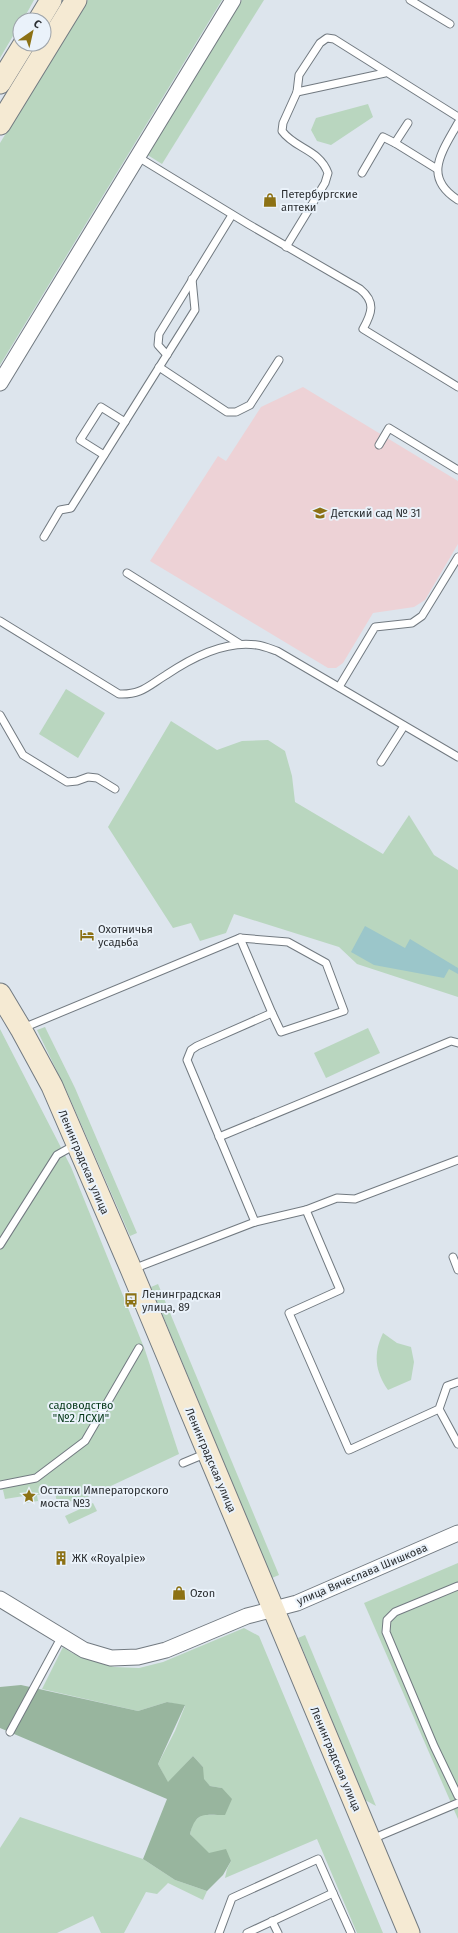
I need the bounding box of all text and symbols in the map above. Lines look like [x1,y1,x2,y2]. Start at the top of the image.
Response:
north arrow [12,12,52,52]
text: С [31,17,44,32]
place label: Петербургские аптеки [281,188,358,214]
shop icon: Петербургские аптеки [262,192,278,208]
school or university icon: Детский сад № 31 [312,505,328,521]
place label: Детский сад № 31 [330,507,421,520]
place label: Охотничья усадьба [98,923,153,949]
hotel icon: Охотничья усадьба [79,927,95,943]
street label: Ленинградская улица [56,1108,112,1217]
place label: Ленинградская улица, 89 [142,1288,221,1314]
bus stop icon: Ленинградская улица, 89 [123,1292,139,1308]
park label: садоводство "№2 ЛСХИ" [48,1399,114,1425]
street label: Ленинградская улица [183,1406,239,1515]
place label: Остатки Императорского моста №3 [40,1484,169,1510]
place icon: Остатки Императорского моста №3 [21,1488,37,1504]
street label: улица Вячеслава Шишкова [295,1541,429,1608]
building icon: ЖК «Royalpie» [53,1550,69,1566]
place label: ЖК «Royalpie» [72,1552,146,1565]
shop icon: Ozon [171,1585,187,1601]
place label: Ozon [190,1587,215,1600]
street label: Ленинградская улица [308,1705,364,1814]

